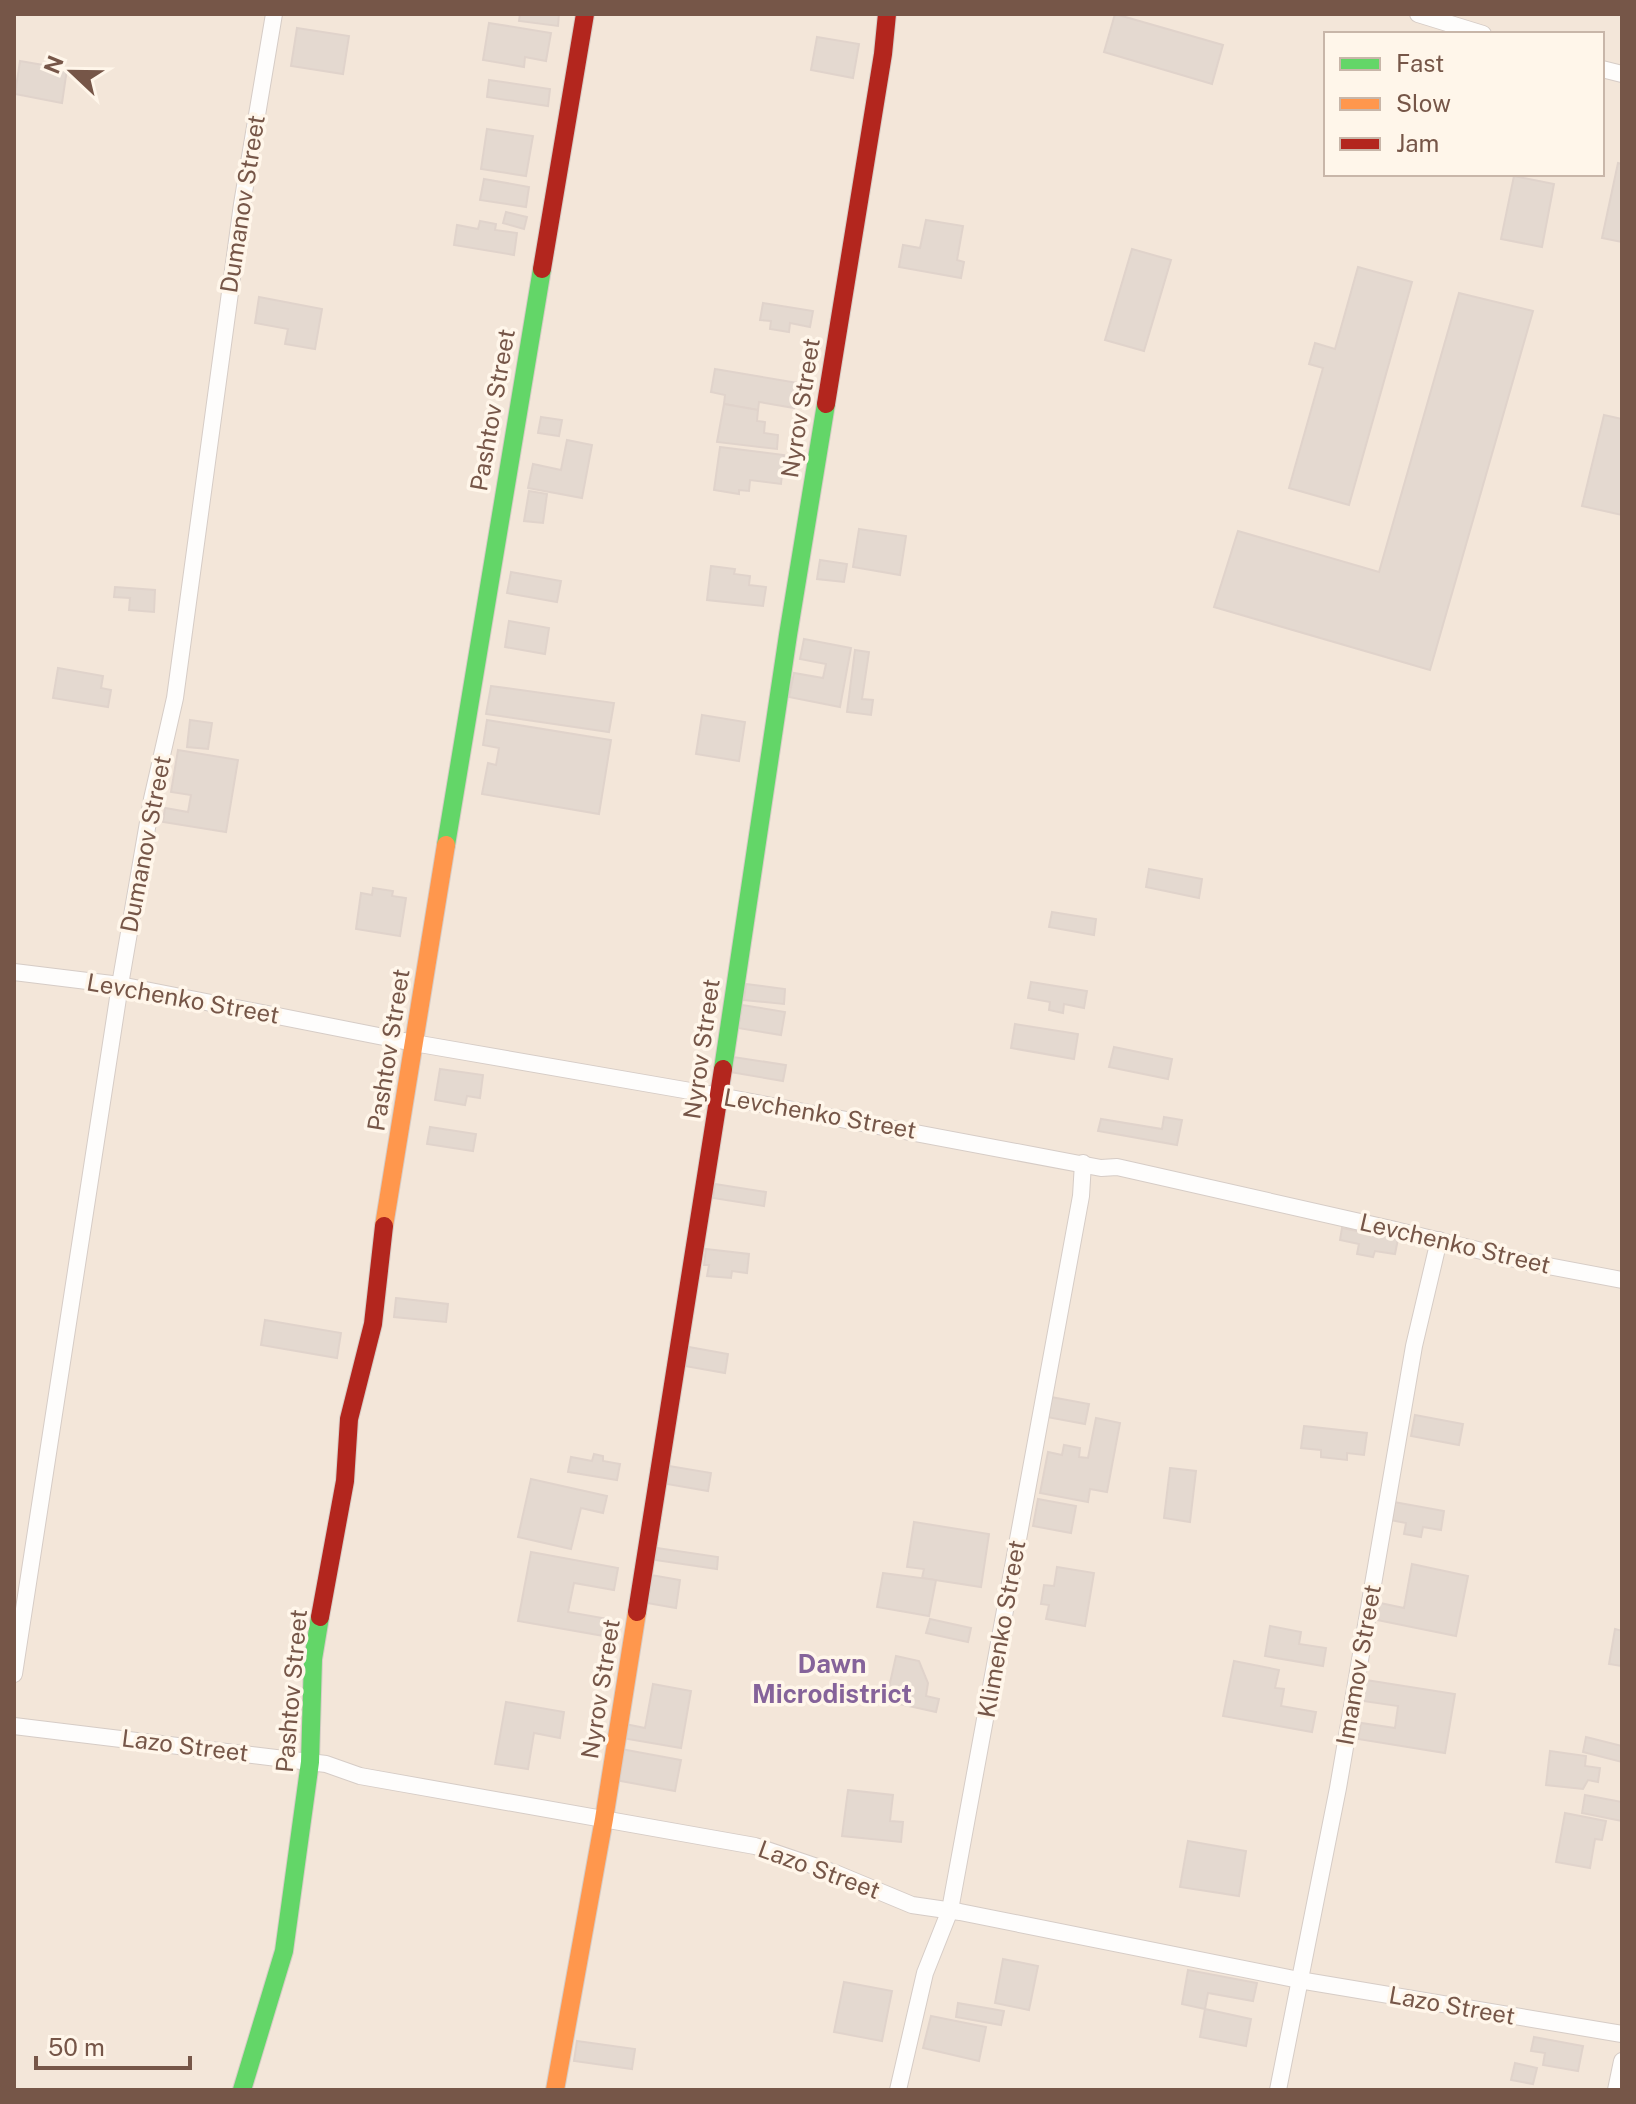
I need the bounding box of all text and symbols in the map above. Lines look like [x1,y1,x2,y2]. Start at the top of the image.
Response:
north arrow [32,32,112,112]
legend [1324,32,1604,176]
text: Fast [1396,49,1444,77]
text: N [38,52,69,77]
text: Slow [1396,89,1451,117]
street label: Dumanov Street [214,113,270,295]
text: Jam [1396,129,1439,157]
street label: Pashtov Street [464,327,520,493]
street label: Nyrov Street [775,336,825,480]
street label: Dumanov Street [114,753,176,935]
street label: Levchenko Street [85,967,282,1029]
street label: Pashtov Street [361,967,415,1133]
street label: Nyrov Street [677,977,725,1121]
street label: Levchenko Street [722,1082,919,1144]
street label: Levchenko Street [1357,1207,1553,1279]
street label: Klimenko Street [972,1538,1030,1720]
street label: Imamov Street [1330,1582,1386,1747]
street label: Pashtov Street [270,1608,312,1774]
street label: Nyrov Street [575,1617,625,1761]
district label: Dawn Microdistrict [752,1648,912,1709]
street label: Lazo Street [120,1723,250,1767]
street label: Lazo Street [755,1834,884,1904]
street label: Lazo Street [1387,1980,1517,2030]
scale bar [36,2020,190,2070]
text: 50 m [48,2033,105,2061]

